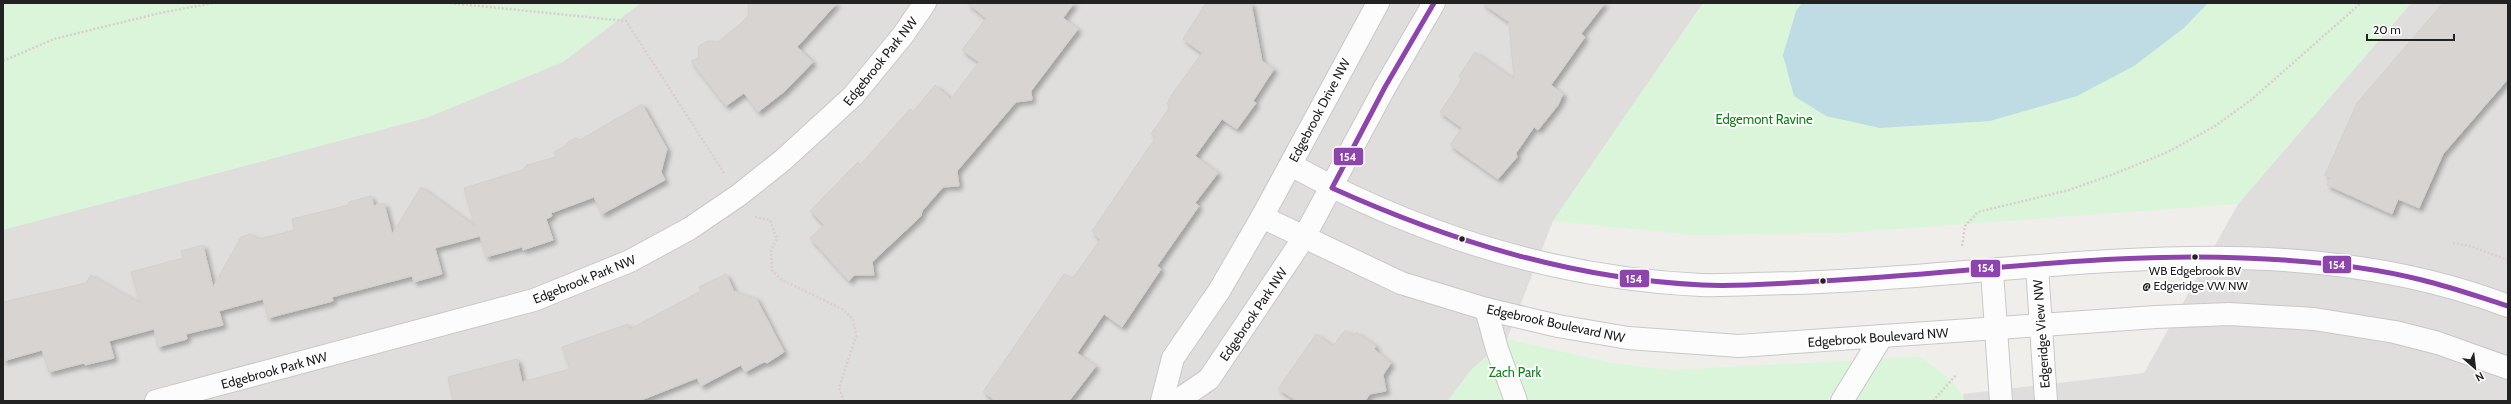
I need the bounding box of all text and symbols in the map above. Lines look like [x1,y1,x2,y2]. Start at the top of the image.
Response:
street label: Edgebrook Park NW [839,13,921,109]
scale bar [2367,16,2454,42]
text: 20 m [2373,22,2401,37]
street label: Edgebrook Drive NW [1285,55,1353,165]
park label: Edgemont Ravine [1715,111,1813,127]
line badge: 154 [1333,147,1364,166]
text: 154 [1340,150,1357,164]
unlabelled marker [1457,234,1467,244]
street label: Edgebrook Park NW [530,251,638,307]
marker: WB Edgebrook BV @ Edgeridge VW NW [2190,252,2200,262]
line badge: 154 [2322,255,2352,274]
text: 154 [2329,258,2346,272]
line badge: 154 [1970,259,2001,278]
text: 154 [1978,261,1995,275]
place label: WB Edgebrook BV @ Edgeridge VW NW [2142,263,2248,293]
street label: Edgebrook Park NW [1216,264,1291,364]
line badge: 154 [1619,269,1650,288]
text: 154 [1626,272,1643,286]
unlabelled marker [1818,276,1828,286]
street label: Edgeridge View NW [2029,278,2053,389]
street label: Edgebrook Boulevard NW [1485,301,1627,346]
street label: Edgebrook Boulevard NW [1807,324,1950,350]
street label: Edgebrook Park NW [219,348,330,392]
north arrow [2455,348,2495,388]
park label: Zach Park [1489,364,1541,380]
text: N [2473,369,2486,385]

